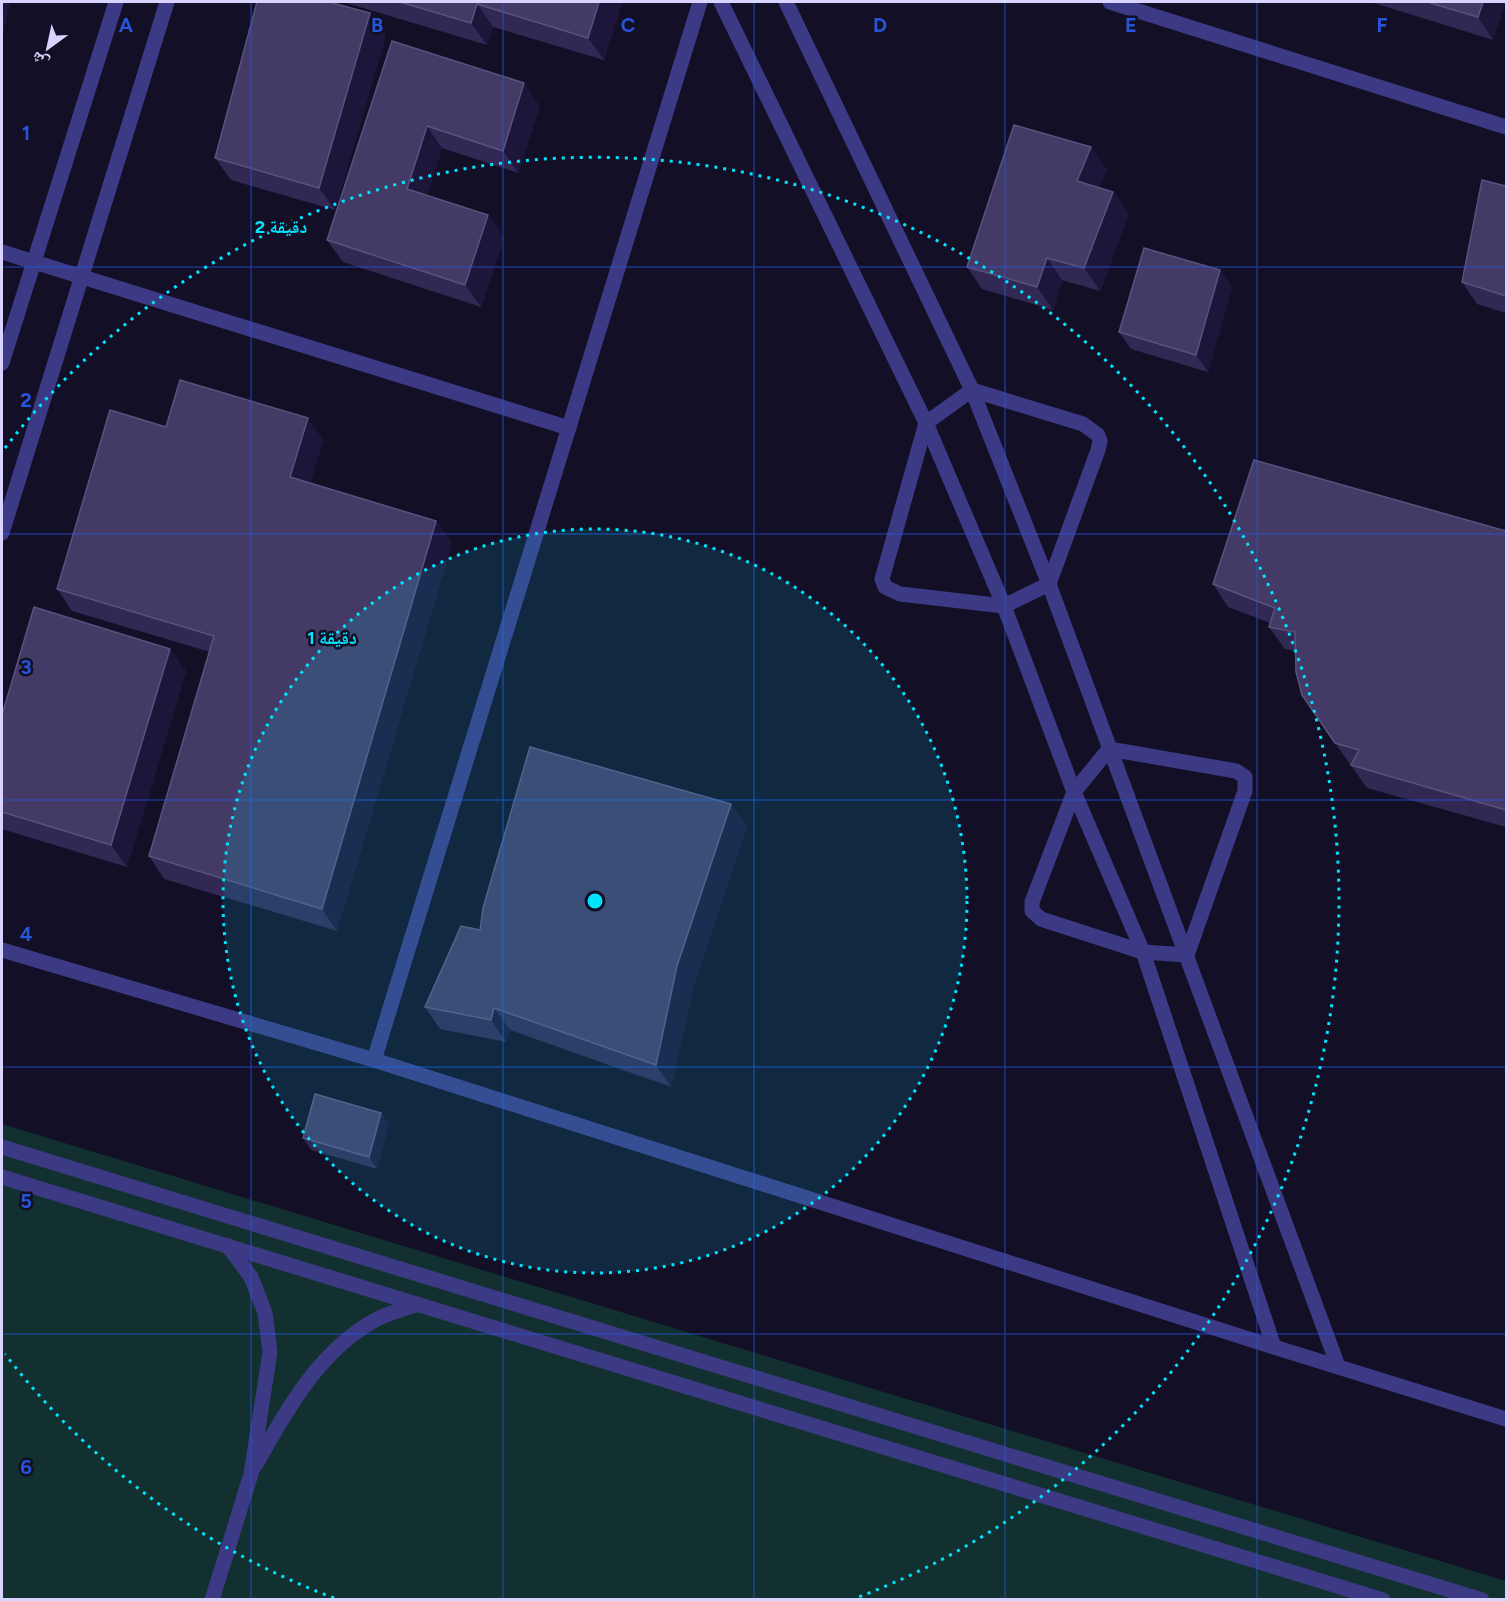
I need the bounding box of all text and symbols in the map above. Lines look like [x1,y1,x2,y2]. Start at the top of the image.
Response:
text: A [119,13,134,37]
text: B [371,13,383,37]
text: C [621,13,635,37]
text: D [873,13,887,37]
text: E [1125,13,1137,37]
text: F [1376,13,1388,37]
north arrow [18,18,78,78]
text: ش [28,48,52,73]
text: 1 [22,121,30,145]
text: 2 دقيقة [255,216,307,238]
text: 2 [20,388,32,412]
text: 1 دقيقة [307,627,357,649]
text: 3 [20,655,32,679]
centre of rings [585,891,605,911]
text: 4 [20,922,33,946]
text: 5 [20,1189,32,1213]
text: 6 [20,1455,32,1479]

